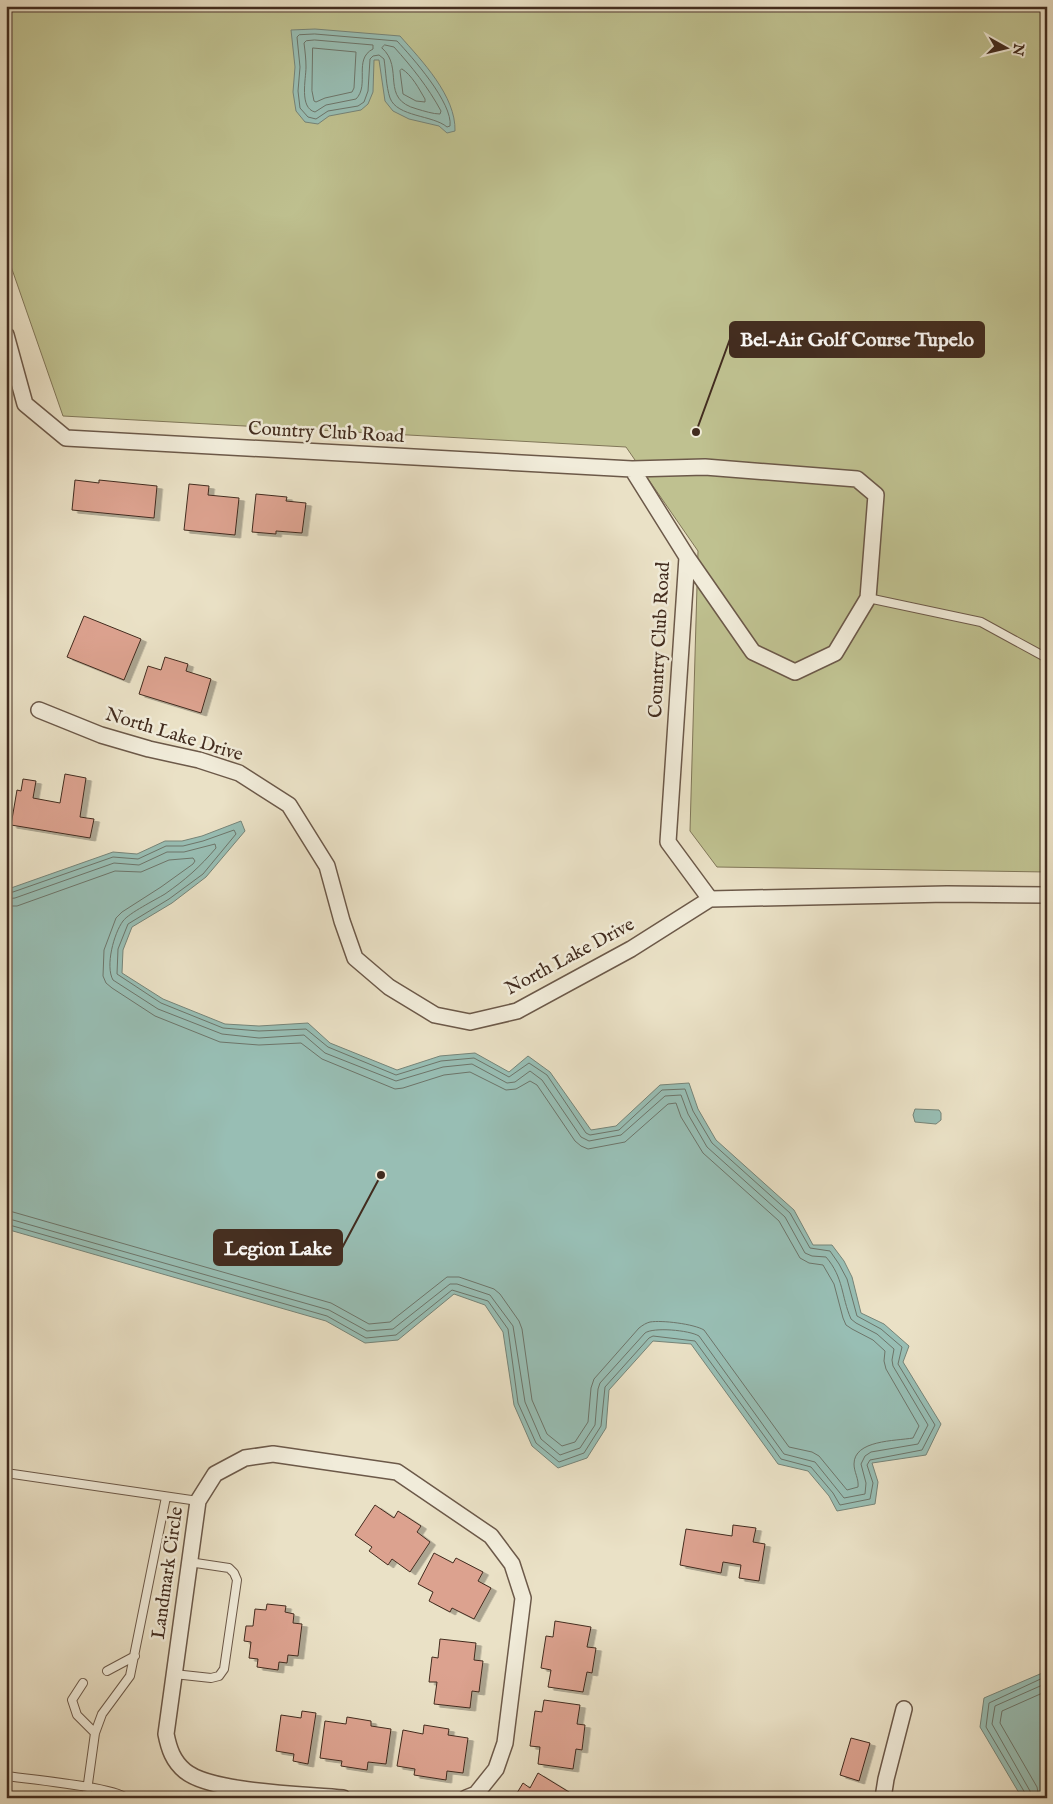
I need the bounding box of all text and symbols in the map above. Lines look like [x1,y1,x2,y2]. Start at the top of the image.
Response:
north arrow [980,22,1030,72]
text: N [1008,41,1028,57]
callout: Bel-Air Golf Course Tupelo [730,322,984,357]
text: Bel-Air Golf Course Tupelo [740,328,974,353]
street label: Country Club Road [247,417,406,449]
street label: Country Club Road [644,560,676,719]
street label: North Lake Drive [102,703,246,767]
street label: North Lake Drive [501,913,639,1001]
callout: Legion Lake [214,1230,342,1265]
text: Legion Lake [224,1237,333,1262]
street label: Landmark Circle [147,1505,189,1641]

